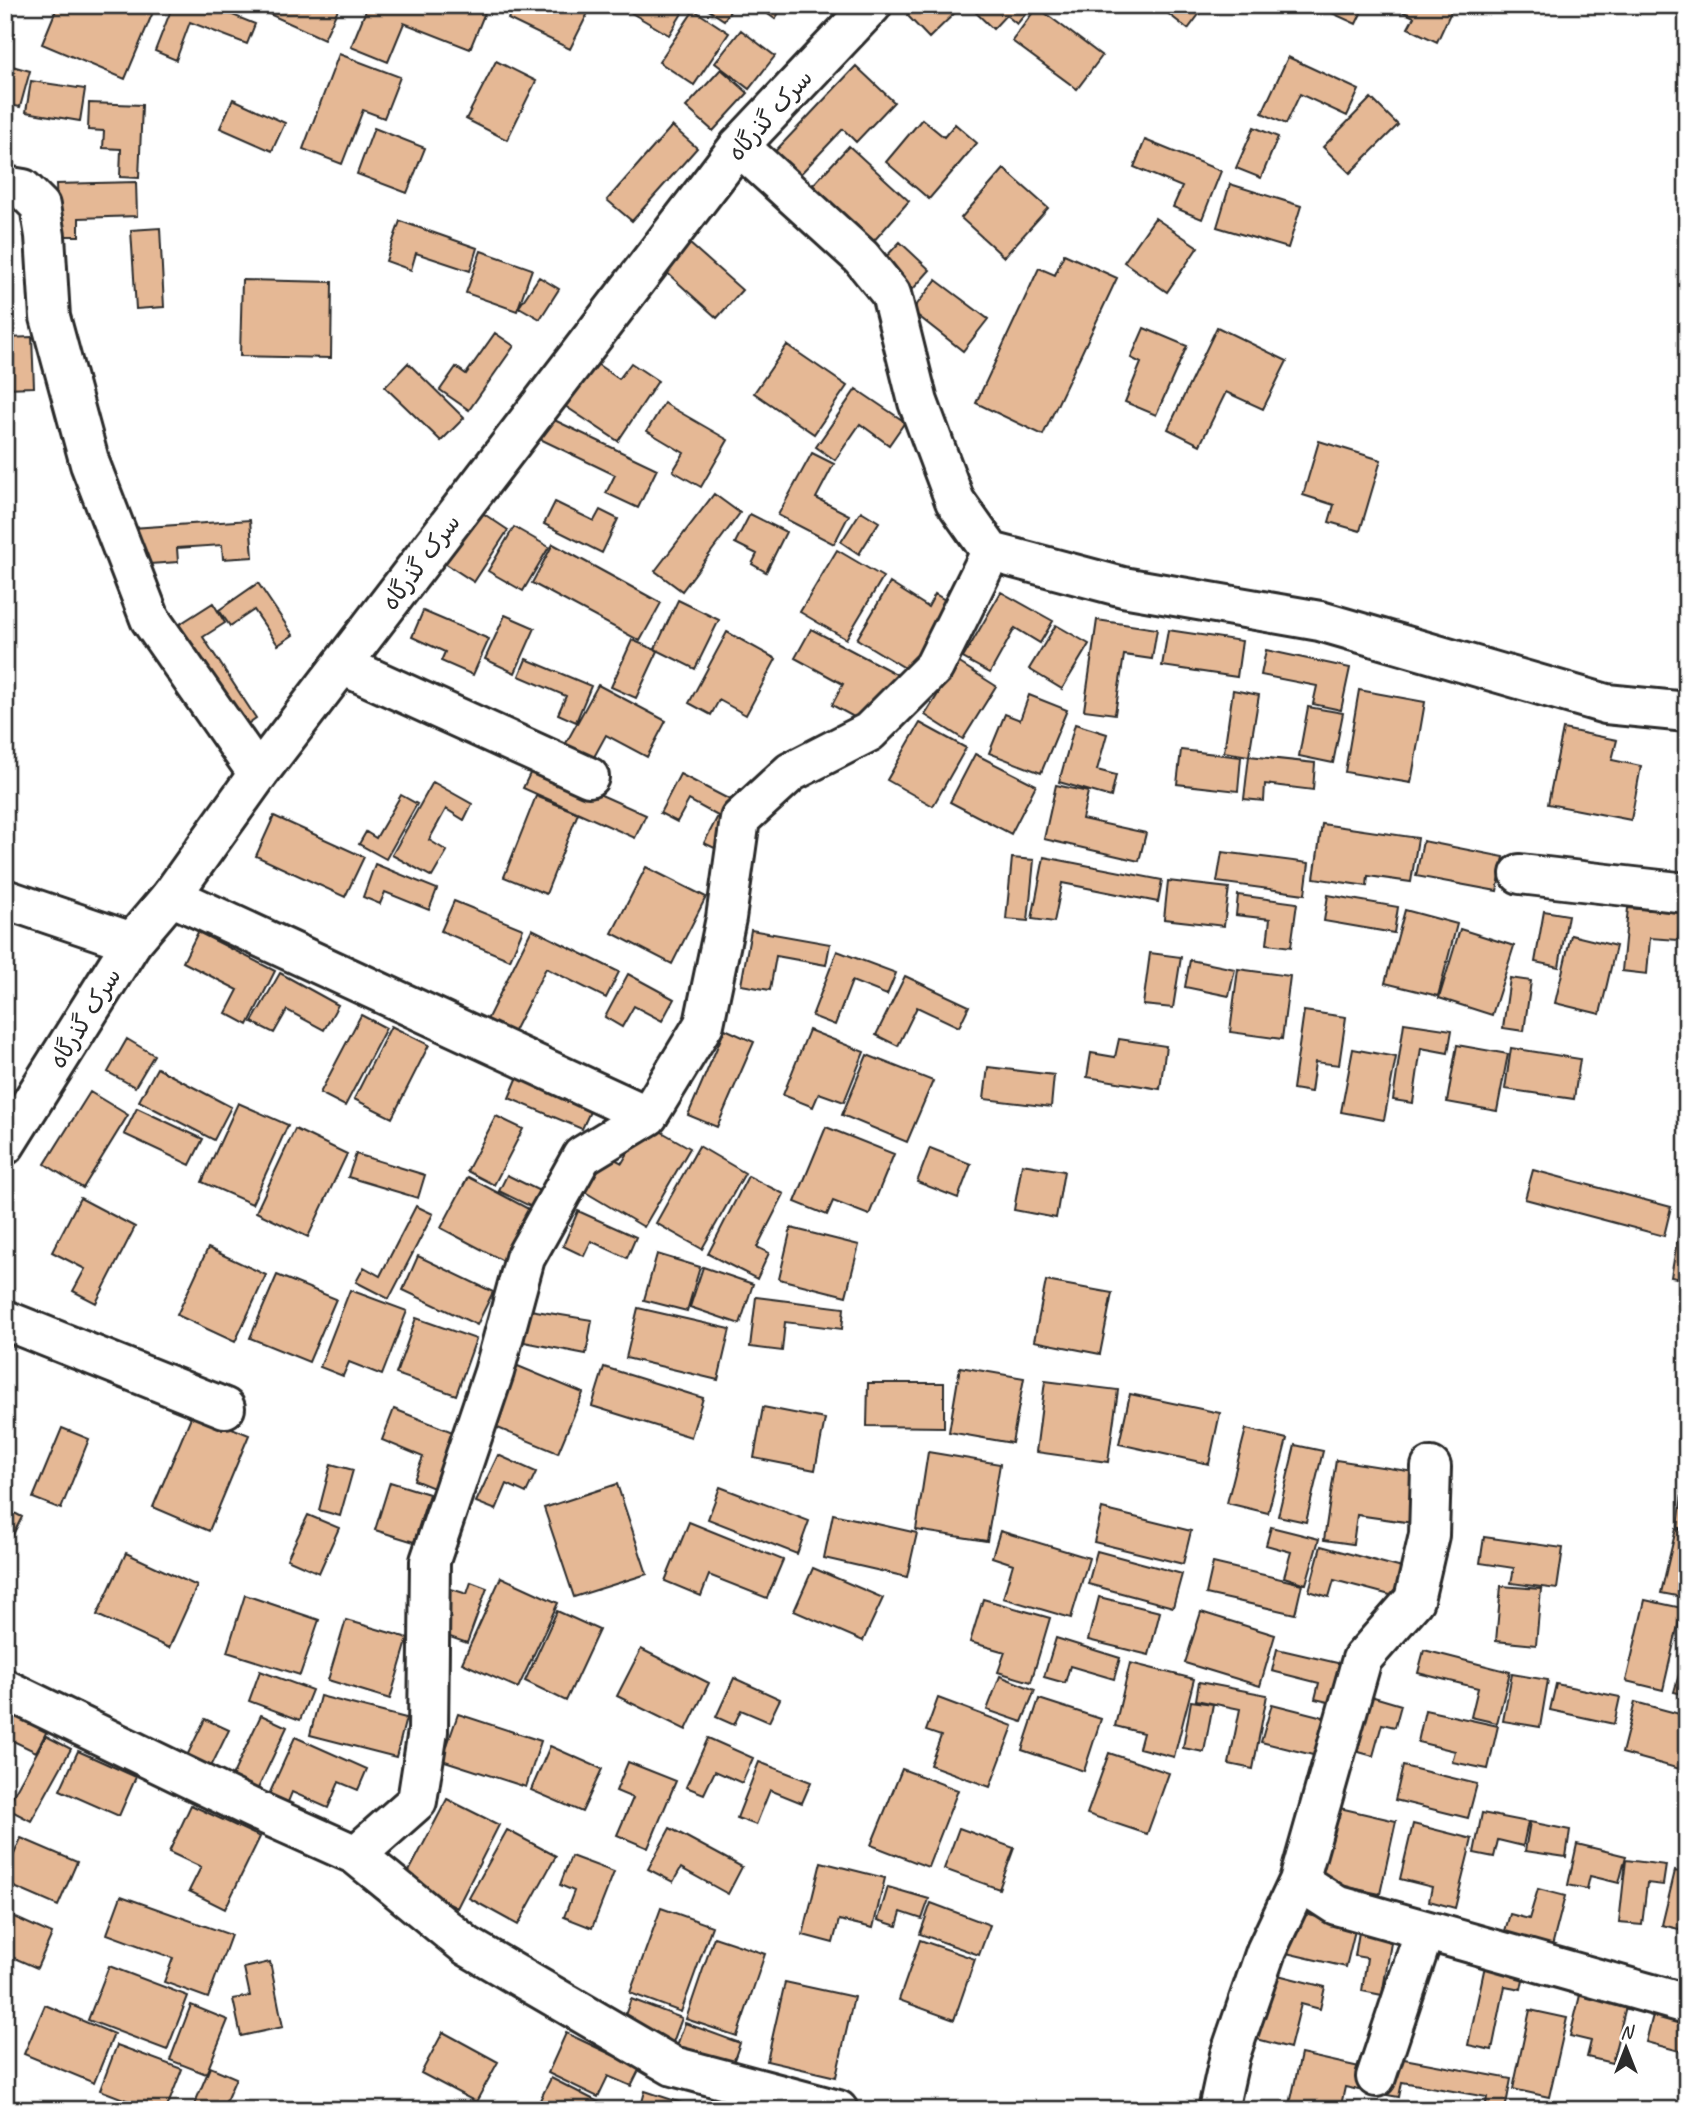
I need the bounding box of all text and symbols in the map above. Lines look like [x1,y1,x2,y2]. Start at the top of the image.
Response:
street label: سرک گذرگاه [721,63,819,167]
street label: سرک گذرگاه [375,508,467,616]
street label: سرک گذرگاه [42,962,128,1074]
north arrow [1590,2014,1660,2084]
text: N [1620,2020,1635,2044]

